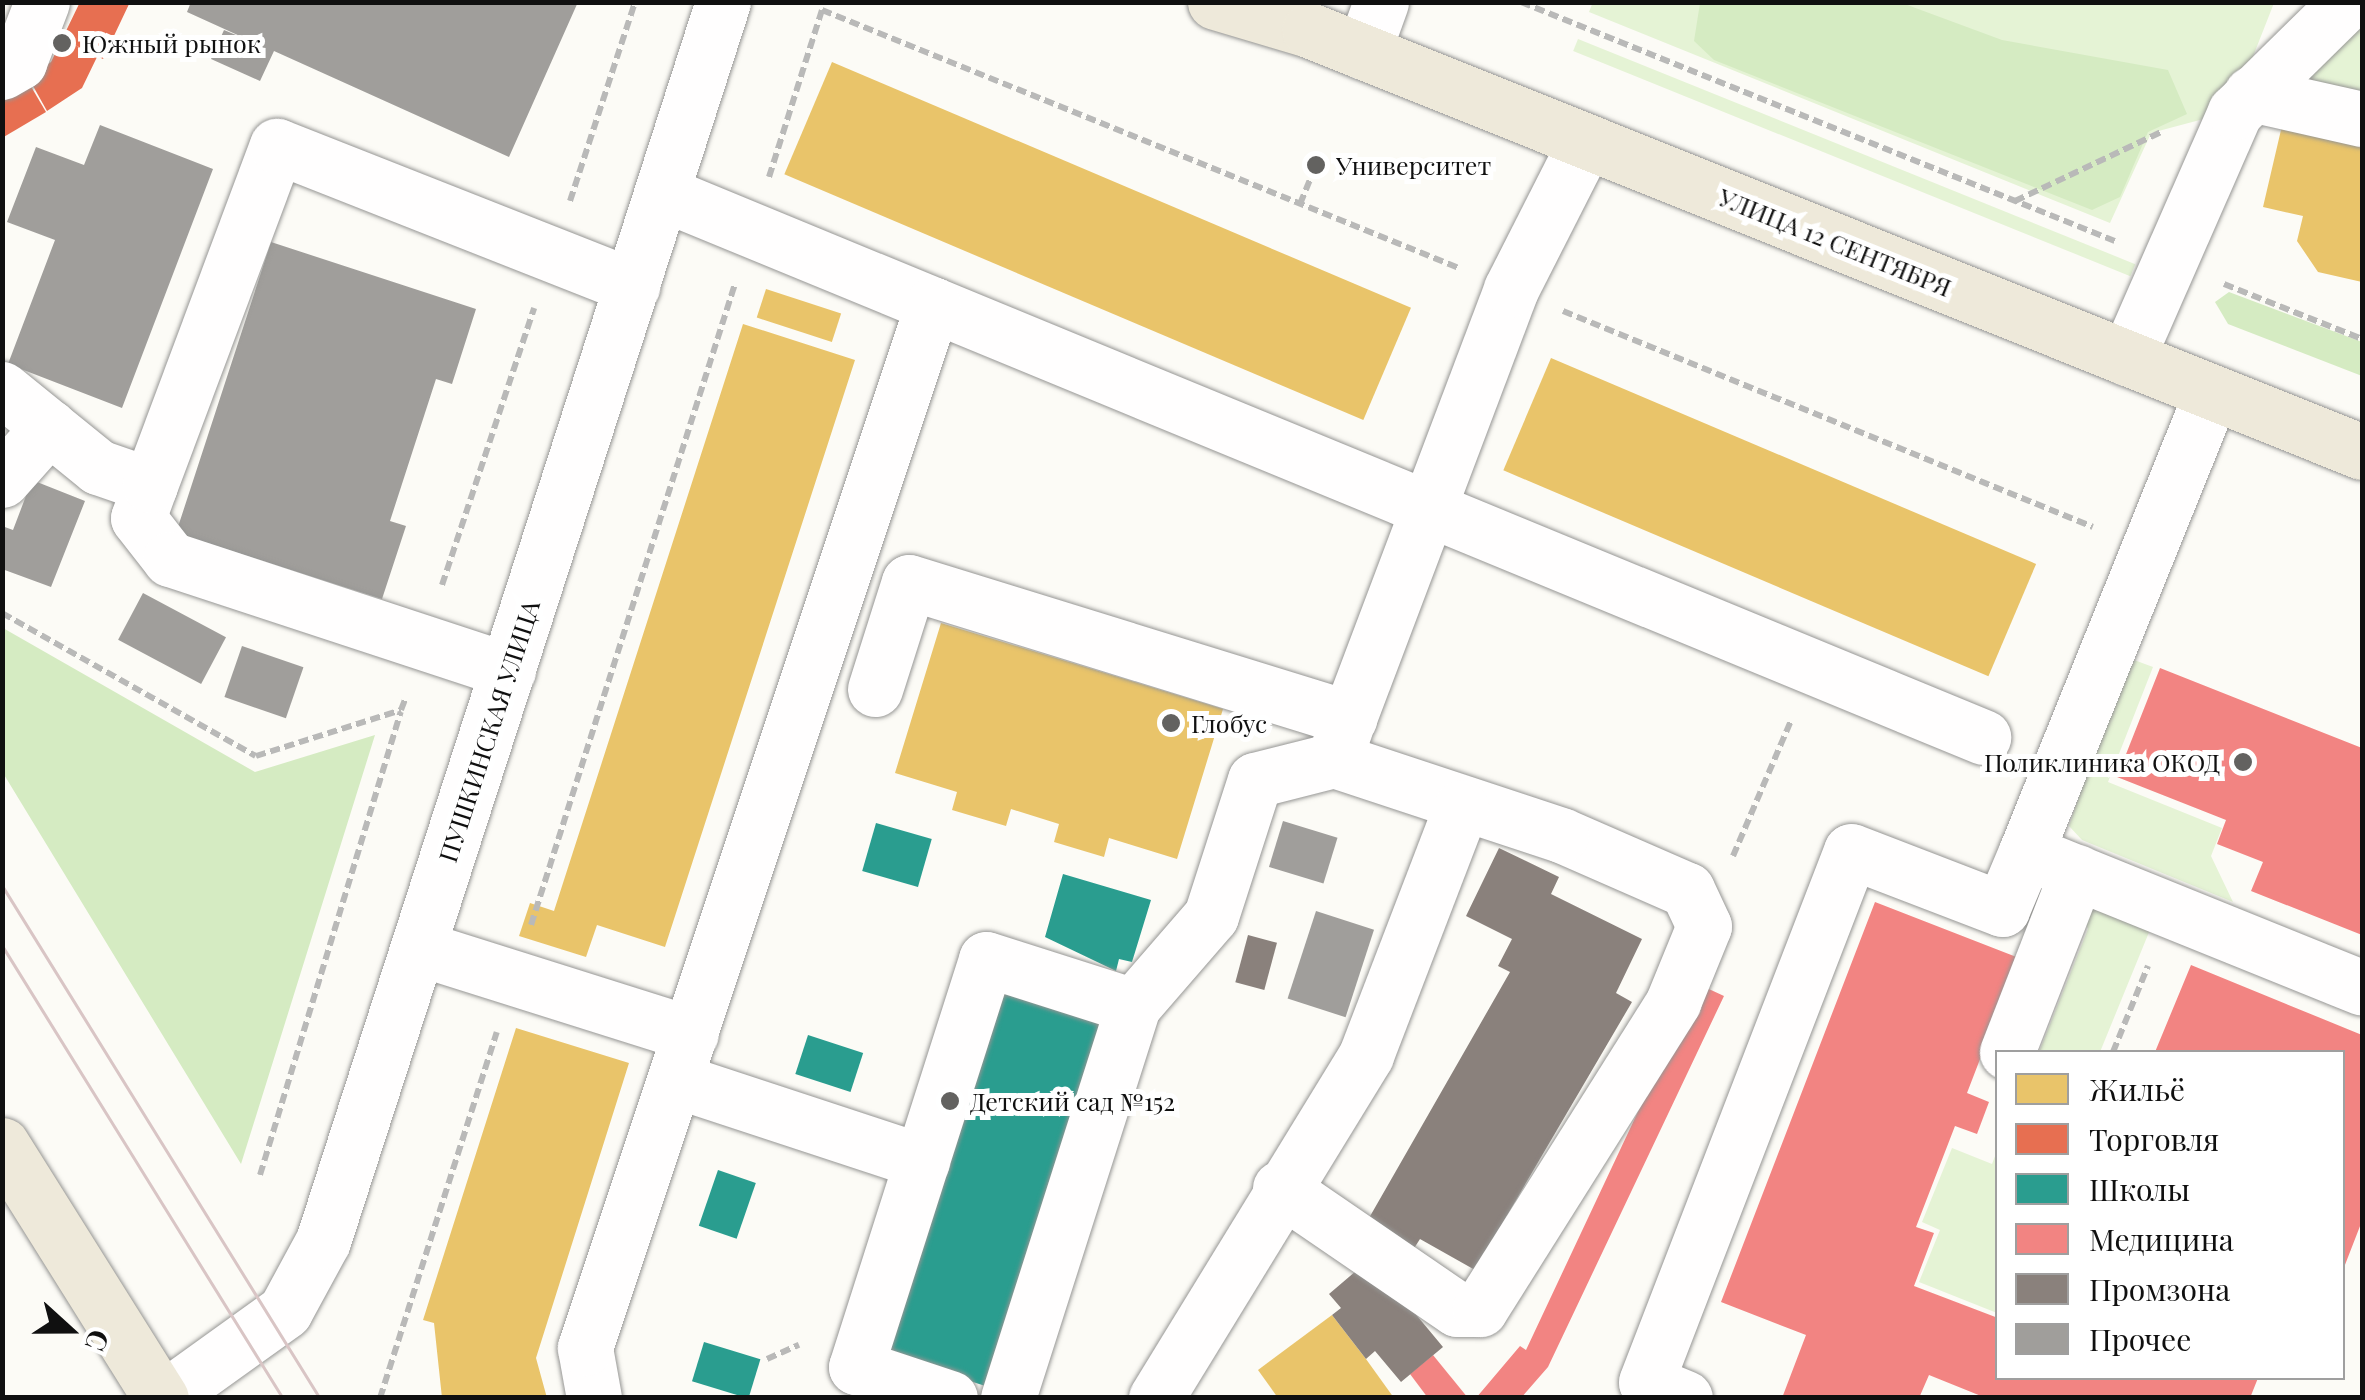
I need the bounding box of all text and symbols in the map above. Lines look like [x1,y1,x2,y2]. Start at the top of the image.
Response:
place label: Южный рынок [82,28,261,58]
marker: Южный рынок [51,32,73,54]
place label: Университет [1336,150,1491,180]
marker: Университет [1305,154,1327,176]
street label: УЛИЦА 12 СЕНТЯБРЯ [1714,182,1956,302]
street label: ПУШКИНСКАЯ УЛИЦА [432,596,546,866]
place label: Глобус [1191,708,1267,738]
marker: Глобус [1160,712,1182,734]
place label: Поликлиника ОКОД [1984,747,2220,777]
marker: Поликлиника ОКОД [2230,749,2256,775]
legend [1995,1050,2345,1380]
text: Жильё [2089,1069,2185,1109]
place label: Детский сад №152 [970,1086,1175,1116]
marker: Детский сад №152 [939,1090,961,1112]
text: Торговля [2089,1119,2219,1159]
text: Школы [2089,1169,2190,1209]
text: Медицина [2089,1219,2234,1259]
text: Промзона [2089,1269,2230,1309]
north arrow [20,1280,120,1380]
text: Прочее [2089,1319,2191,1359]
text: С [78,1325,119,1357]

